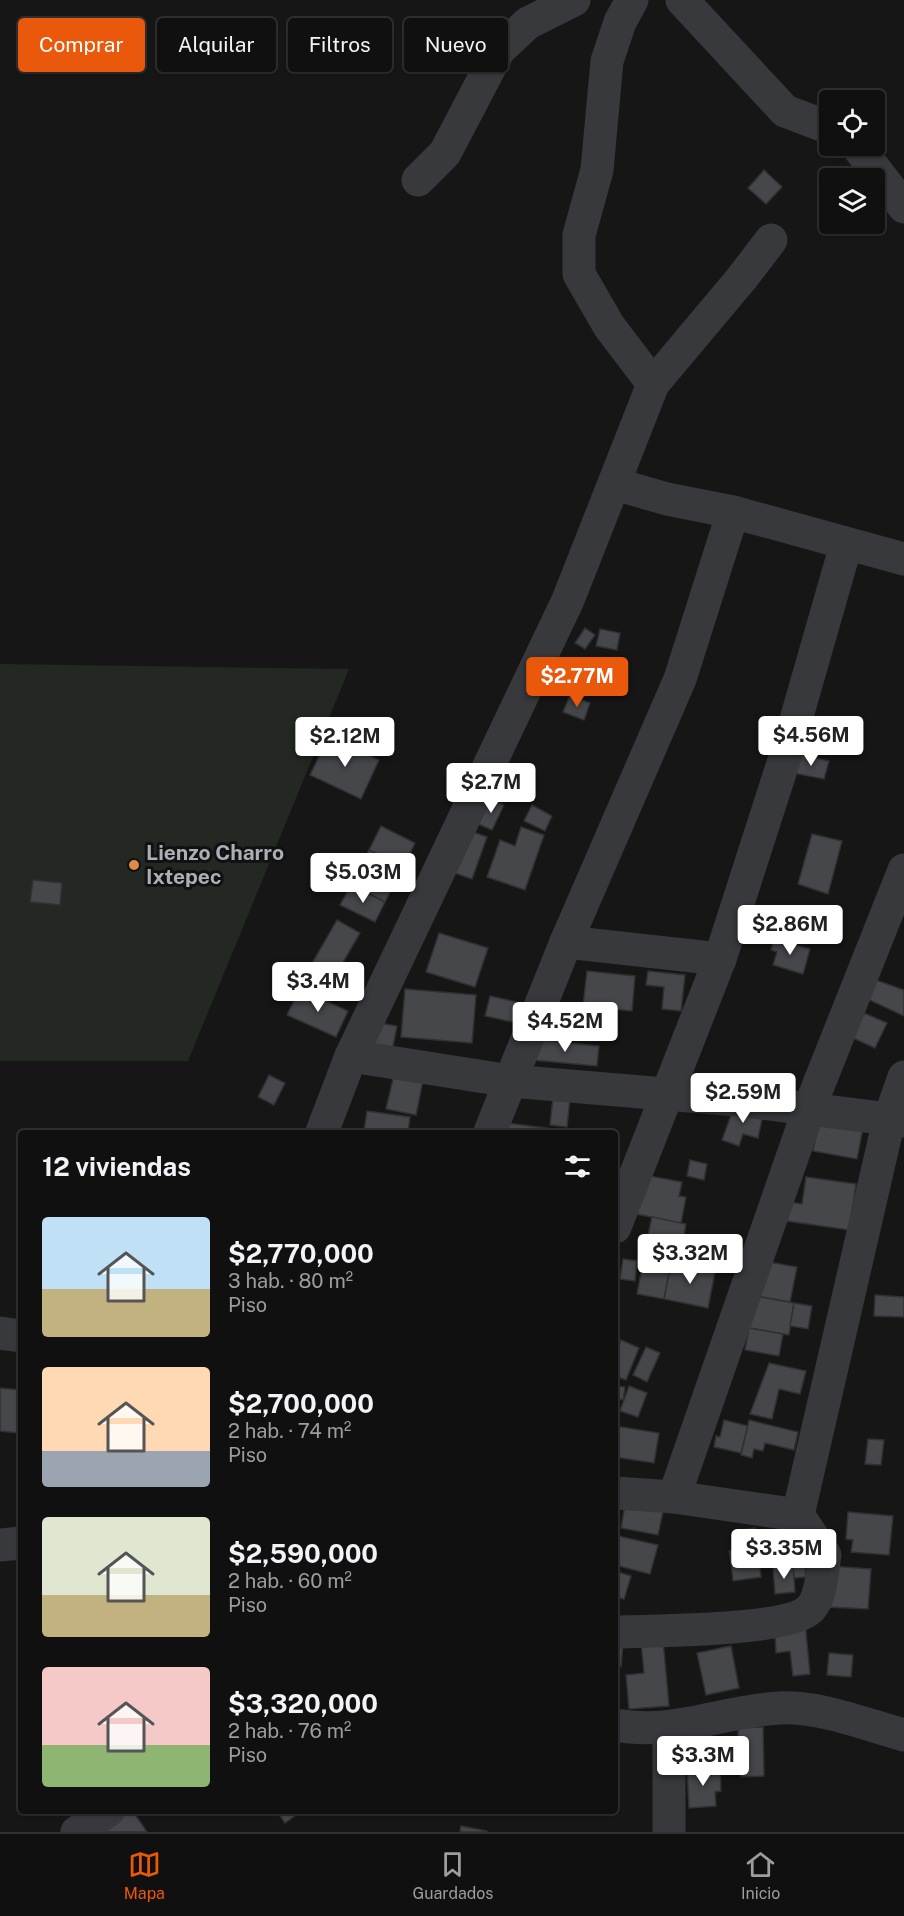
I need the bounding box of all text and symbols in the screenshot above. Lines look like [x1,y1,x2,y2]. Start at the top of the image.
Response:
chip: Comprar [18,18,145,72]
chip: Alquilar [157,18,276,72]
chip: Filtros [288,18,392,72]
chip: Nuevo [404,18,508,72]
map controls [819,90,885,234]
button: locate [819,90,885,156]
button: layers [819,168,885,234]
pin: $2.77M [528,657,626,708]
text: $2.77M [540,664,614,688]
pin: $4.56M [762,716,860,767]
pin: $2.12M [296,717,394,768]
text: $4.56M [772,723,850,747]
text: $2.12M [309,724,381,748]
pin: $2.7M [449,763,533,814]
text: $2.7M [461,770,521,794]
place label: Lienzo Charro Ixtepec [146,840,284,889]
pin: $5.03M [314,853,412,904]
marker: Lienzo Charro Ixtepec [127,858,141,872]
text: $5.03M [325,860,401,884]
pin: $2.86M [741,905,839,956]
text: $2.86M [752,912,828,936]
pin: $3.4M [276,962,360,1013]
text: $3.4M [286,969,350,993]
pin: $4.52M [516,1002,614,1053]
text: $4.52M [527,1009,603,1033]
pin: $2.59M [694,1073,792,1124]
text: $2.59M [705,1080,781,1104]
icon: filters [561,1150,594,1183]
text: 12 viviendas [42,1151,191,1182]
pin: $3.32M [641,1234,739,1285]
text: $2,770,000 [228,1238,374,1269]
icon: home [90,1241,162,1313]
text: $3.32M [652,1241,728,1265]
text: 3 hab. · 80 m² [228,1269,353,1293]
text: Piso [228,1293,267,1317]
text: $2,700,000 [228,1388,374,1419]
icon: home [90,1391,162,1463]
text: 2 hab. · 74 m² [228,1419,351,1443]
text: Piso [228,1443,267,1467]
pin: $3.35M [735,1529,833,1580]
text: $3.35M [745,1536,823,1560]
text: $2,590,000 [228,1538,378,1569]
icon: home [90,1541,162,1613]
text: 2 hab. · 60 m² [228,1569,352,1593]
text: Piso [228,1593,267,1617]
text: $3,320,000 [228,1688,378,1719]
icon: home [90,1691,162,1763]
text: 2 hab. · 76 m² [228,1719,351,1743]
pin: $3.3M [661,1736,745,1787]
text: Piso [228,1743,267,1767]
text: $3.3M [671,1743,735,1767]
tab: Mapa [124,1848,165,1903]
tab: Guardados [412,1848,493,1903]
tab: Inicio [741,1848,780,1903]

